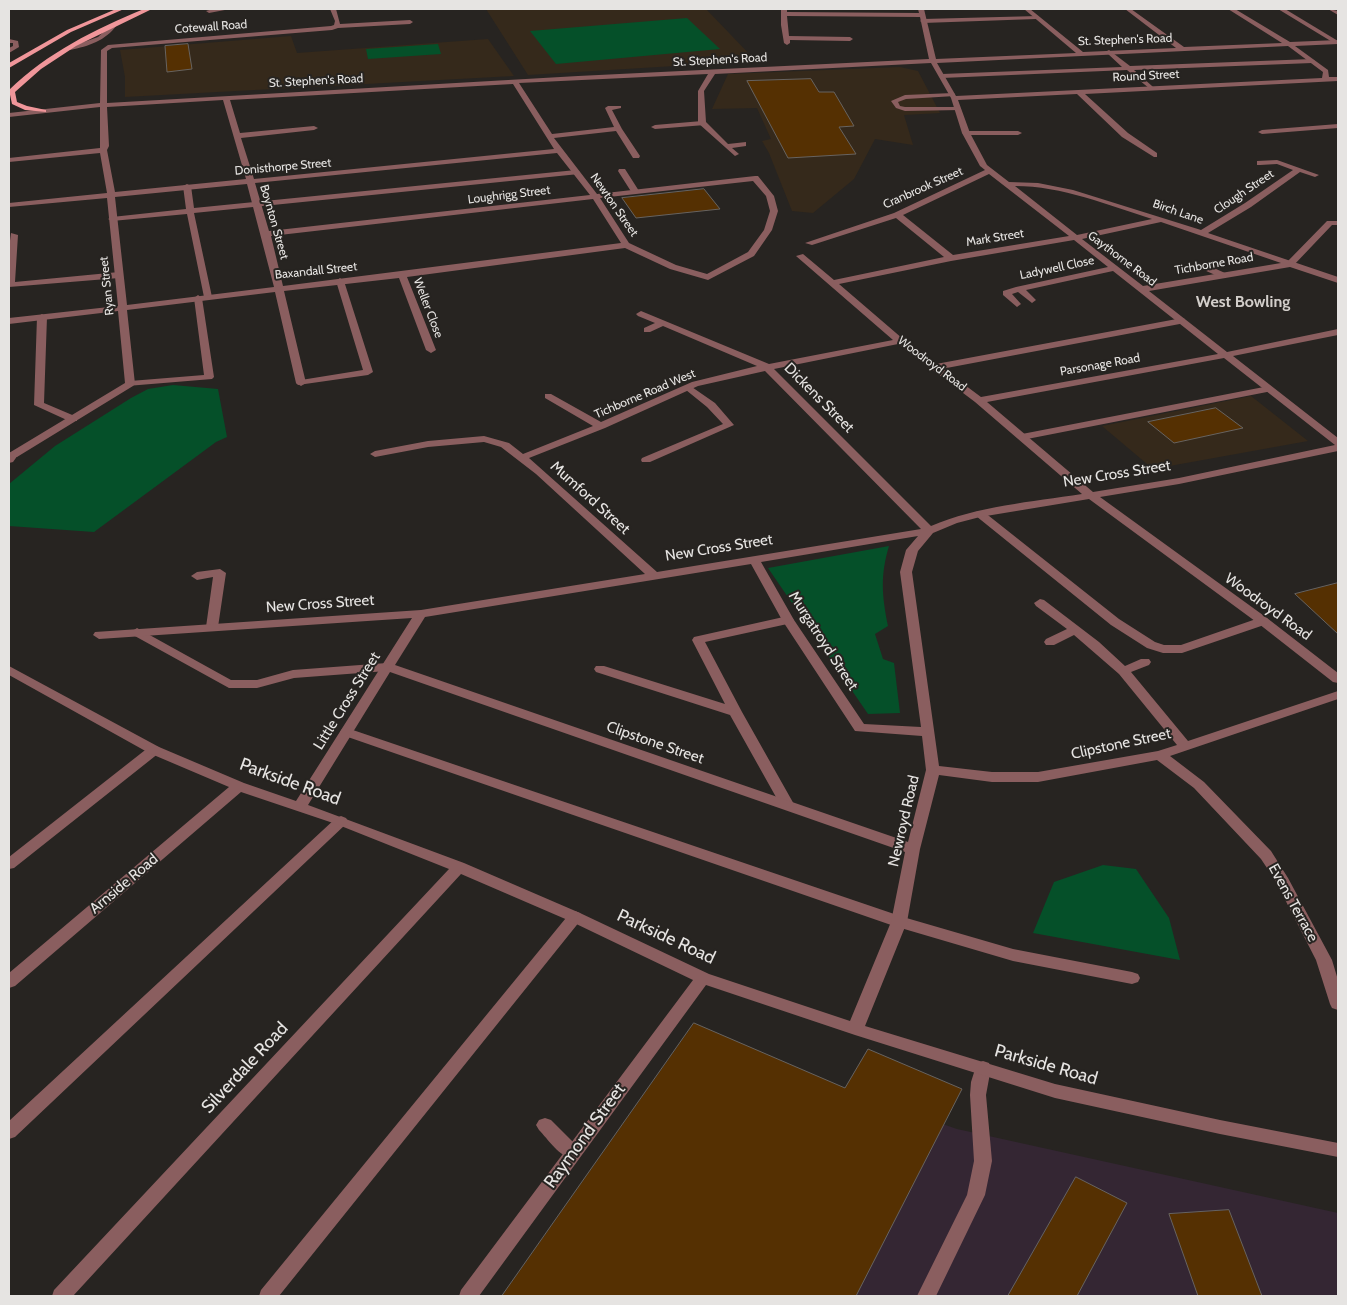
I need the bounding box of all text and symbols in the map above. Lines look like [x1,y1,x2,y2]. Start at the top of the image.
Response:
street label: Cotewall Road [174,17,248,37]
street label: St. Stephen's Road [1078,31,1172,49]
street label: St. Stephen's Road [672,50,768,70]
street label: Round Street [1112,67,1180,85]
street label: St. Stephen's Road [268,71,364,91]
street label: Donisthorpe Street [234,156,332,178]
street label: Cranbrook Street [881,164,965,212]
street label: Clough Street [1211,167,1277,217]
street label: Newton Street [587,171,641,239]
street label: Boynton Street [256,183,292,261]
street label: Loughrigg Street [467,183,551,207]
street label: Birch Lane [1151,197,1205,227]
street label: Mark Street [965,226,1025,250]
street label: Gaythorne Road [1085,229,1159,289]
street label: Tichborne Road [1174,250,1254,278]
street label: Ladywell Close [1019,253,1095,283]
street label: Ryan Street [97,256,117,316]
street label: Baxandall Street [274,260,358,282]
street label: Weller Close [410,276,446,340]
district label: West Bowling [1196,292,1290,312]
street label: Woodroyd Road [895,334,969,394]
street label: Parsonage Road [1059,351,1141,379]
street label: Dickens Street [780,359,858,437]
street label: Tichborne Road West [592,366,698,422]
street label: New Cross Street [1062,457,1172,491]
street label: Mumford Street [547,458,633,538]
street label: New Cross Street [664,531,774,565]
street label: Woodroyd Road [1221,570,1315,644]
street label: Murgatroyd Street [784,588,862,694]
street label: New Cross Street [265,591,375,617]
street label: Little Cross Street [310,649,384,753]
street label: Clipstone Street [604,718,706,768]
street label: Clipstone Street [1069,725,1173,763]
street label: Parkside Road [237,754,343,810]
street label: Newroyd Road [885,774,923,868]
street label: Arnside Road [86,850,162,918]
street label: Evens Terrace [1264,861,1322,945]
street label: Parkside Road [613,905,719,969]
street label: Silverdale Road [197,1018,293,1118]
street label: Parkside Road [992,1040,1100,1090]
street label: Raymond Street [540,1079,630,1193]

